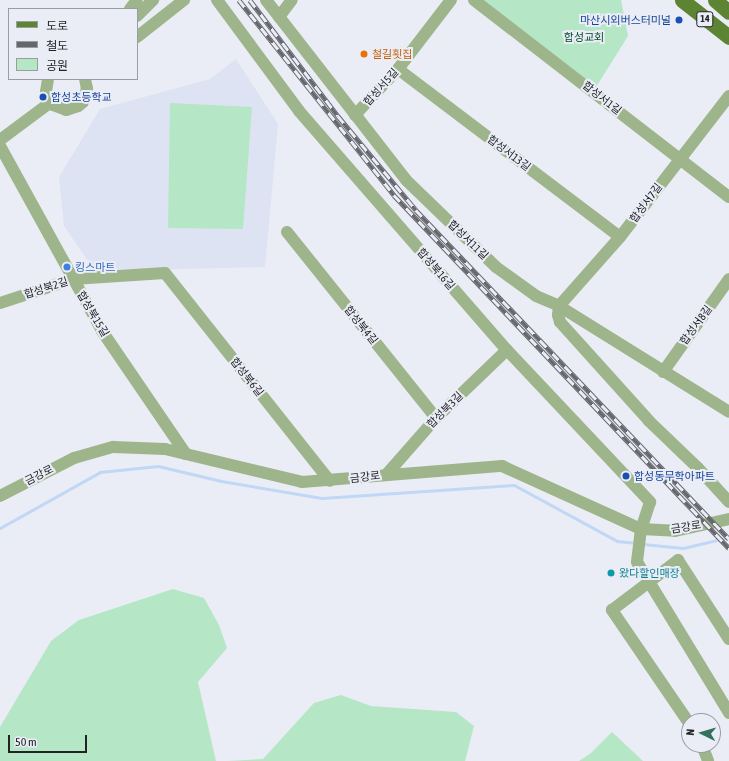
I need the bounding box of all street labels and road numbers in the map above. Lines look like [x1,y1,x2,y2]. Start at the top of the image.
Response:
road number: 14 [696,11,714,27]
street label: 합성서5길 [361,66,401,108]
street label: 합성서1길 [580,79,624,117]
street label: 합성서13길 [485,132,533,174]
street label: 합성서7길 [627,181,665,225]
street label: 합성서11길 [445,218,491,262]
street label: 합성북16길 [414,245,458,293]
street label: 합성북2길 [22,275,70,301]
street label: 합성북15길 [74,289,112,339]
street label: 합성북4길 [342,303,380,347]
street label: 합성서8길 [677,303,715,347]
street label: 합성북6길 [228,355,266,399]
street label: 합성북3길 [424,389,466,431]
street label: 금강로 [22,462,56,488]
street label: 금강로 [349,469,381,485]
street label: 금강로 [670,518,702,536]

